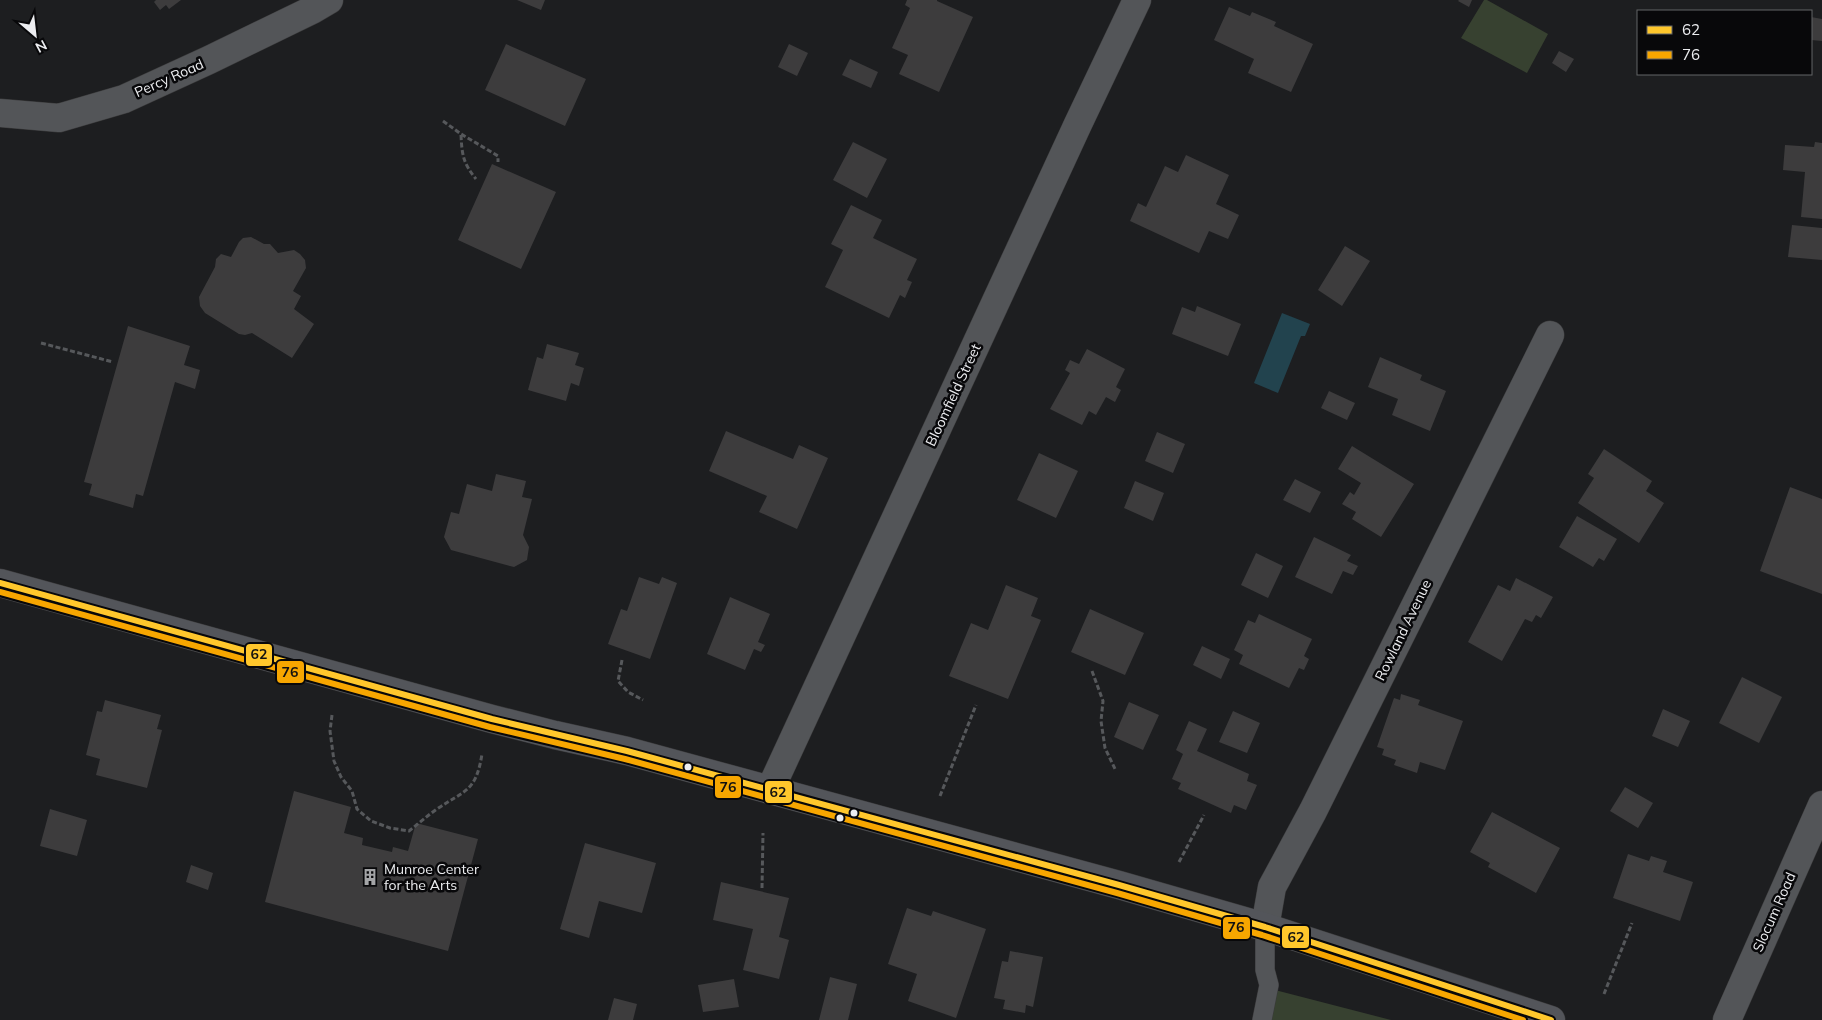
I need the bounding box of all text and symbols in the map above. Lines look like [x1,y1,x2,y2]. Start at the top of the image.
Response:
north arrow [10,10,60,60]
legend [1637,10,1812,75]
text: 62 [1682,20,1700,39]
text: N [32,36,50,57]
text: 76 [1682,45,1700,64]
street label: Percy Road [132,55,206,101]
street label: Bloomfield Street [921,341,985,449]
street label: Rowland Avenue [1371,576,1435,684]
line badge: 62 [245,643,273,667]
text: 62 [251,645,267,663]
line badge: 76 [276,660,305,684]
text: 76 [282,663,298,681]
unlabelled marker [683,762,693,772]
line badge: 76 [714,775,742,799]
text: 76 [720,778,736,796]
line badge: 62 [764,780,793,804]
text: 62 [770,783,786,801]
unlabelled marker [849,808,859,818]
unlabelled marker [835,813,845,823]
place label: Munroe Center for the Arts [384,860,480,894]
building icon: Munroe Center for the Arts [360,867,380,887]
street label: Slocum Road [1748,869,1800,955]
line badge: 76 [1222,916,1251,940]
text: 76 [1228,918,1244,936]
line badge: 62 [1281,925,1310,949]
text: 62 [1288,928,1304,946]

